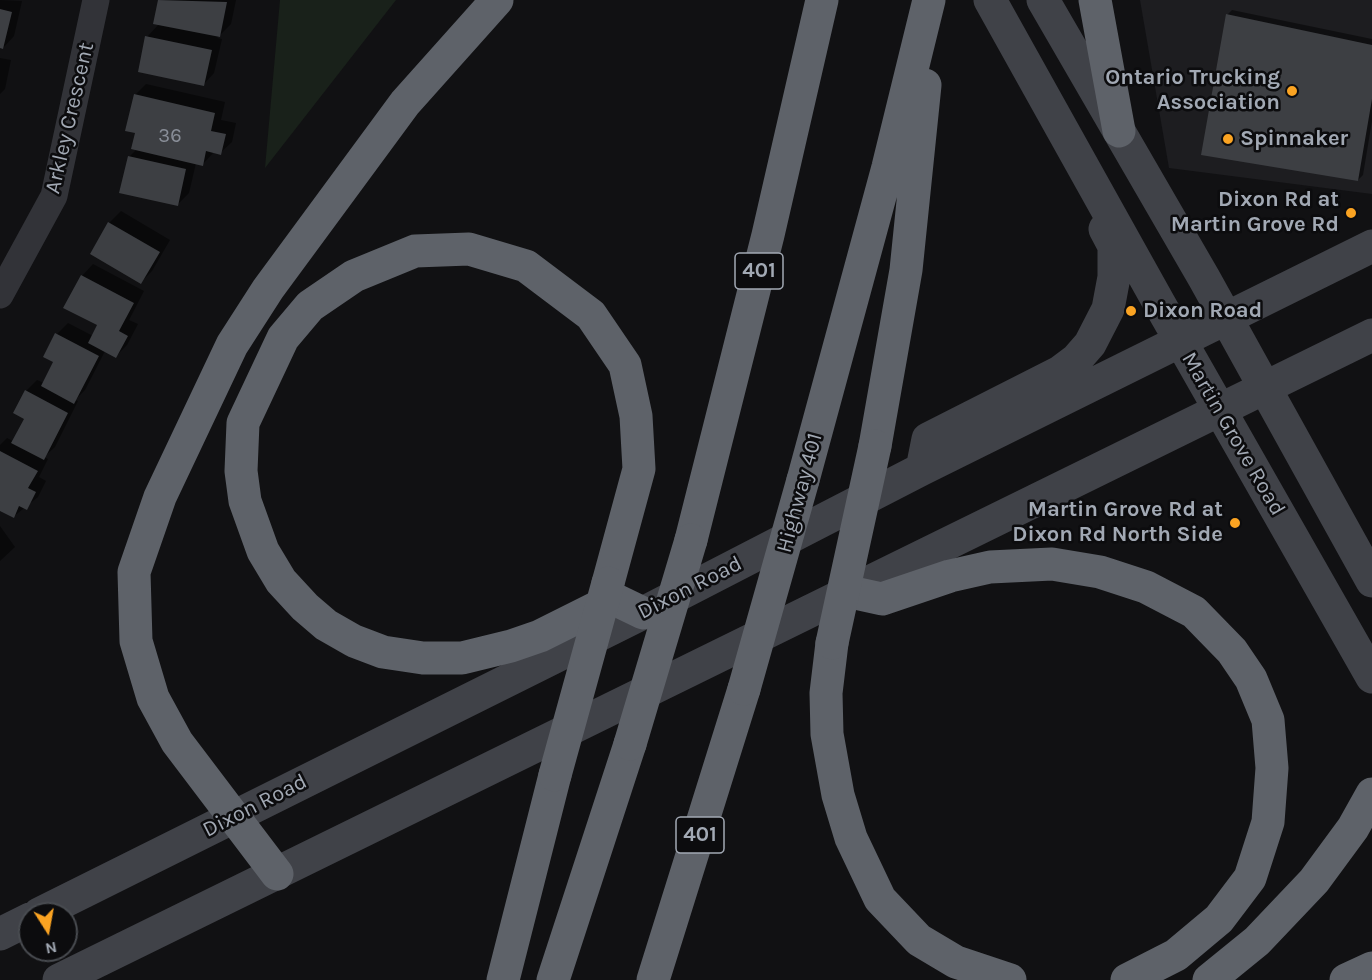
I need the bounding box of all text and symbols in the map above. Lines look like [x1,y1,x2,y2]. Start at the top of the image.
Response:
street label: Arkley Crescent [40,40,100,196]
place label: Ontario Trucking Association [1105,65,1280,116]
marker: Ontario Trucking Association [1285,84,1299,98]
house number: 36 [158,124,182,148]
place label: Spinnaker [1240,126,1348,152]
marker: Spinnaker [1221,132,1235,146]
place label: Dixon Rd at Martin Grove Rd [1171,187,1339,238]
marker: Dixon Rd at Martin Grove Rd [1344,206,1358,220]
road number: 401 [735,253,783,289]
place label: Dixon Road [1143,298,1262,324]
marker: Dixon Road [1124,304,1138,318]
street label: Martin Grove Road [1175,348,1291,520]
street label: Highway 401 [771,430,829,556]
place label: Martin Grove Rd at Dixon Rd North Side [1012,497,1223,548]
marker: Martin Grove Rd at Dixon Rd North Side [1228,516,1242,530]
street label: Dixon Road [633,550,747,626]
street label: Dixon Road [198,768,312,844]
road number: 401 [676,817,724,853]
north arrow [18,902,78,962]
text: N [44,938,59,959]

